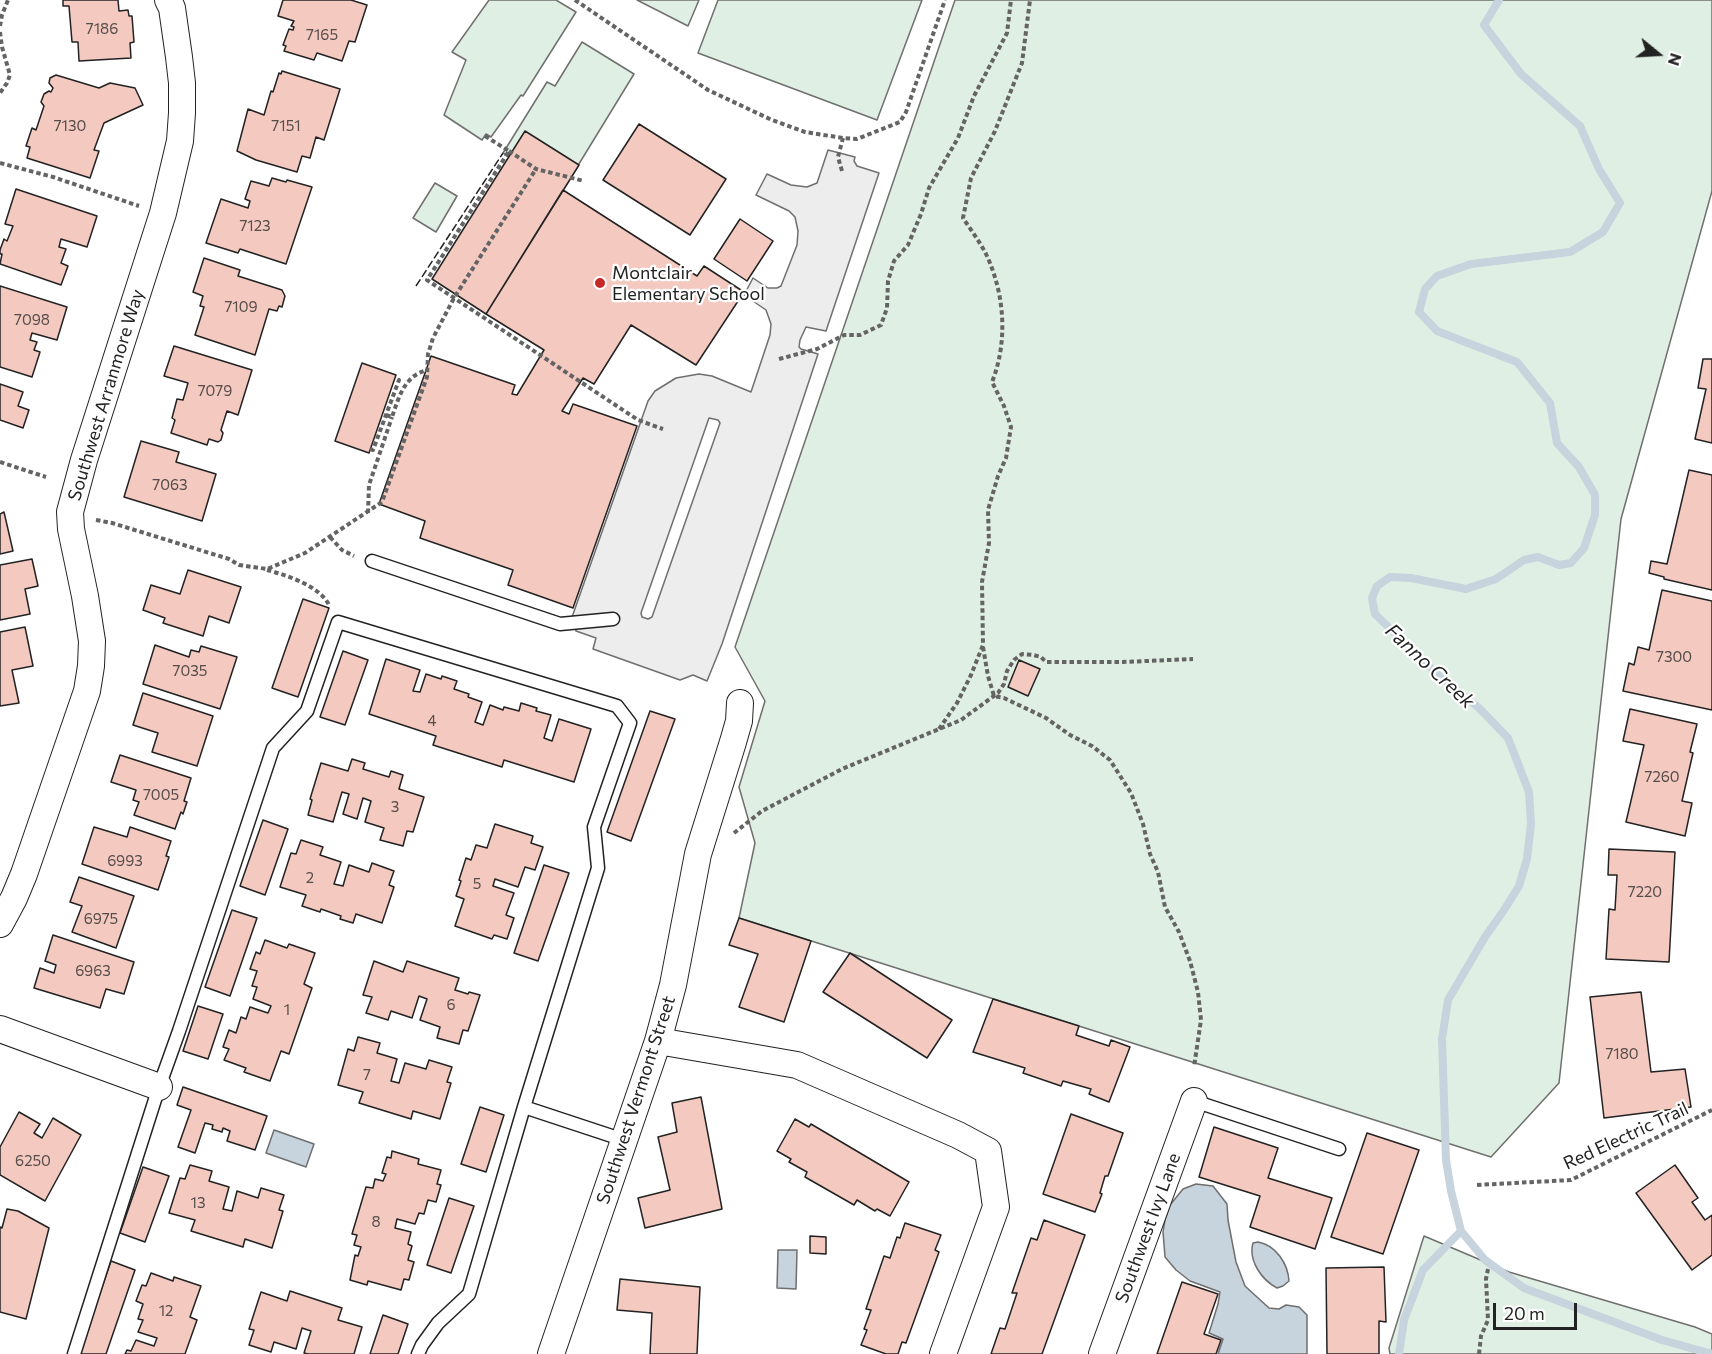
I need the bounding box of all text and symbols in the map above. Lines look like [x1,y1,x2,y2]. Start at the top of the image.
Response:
house number: 7186 [86,20,118,38]
north arrow [1628,24,1688,84]
house number: 7165 [306,26,338,44]
text: N [1665,51,1686,68]
house number: 7130 [54,117,86,135]
house number: 7151 [271,117,301,135]
house number: 7123 [239,217,271,235]
place label: Montclair Elementary School [612,262,765,304]
marker: Montclair Elementary School [593,276,607,290]
street label: Southwest Arranmore Way [64,287,148,503]
house number: 7109 [224,298,258,316]
house number: 7098 [14,311,50,329]
house number: 7079 [198,382,232,400]
house number: 7063 [152,476,188,494]
water label: Fanno Creek [1380,619,1480,713]
house number: 7300 [1656,648,1692,666]
house number: 7035 [173,662,207,680]
house number: 4 [428,712,436,730]
house number: 7260 [1644,768,1680,786]
house number: 7005 [143,786,179,804]
house number: 3 [391,798,399,816]
house number: 6993 [107,852,143,870]
house number: 2 [306,869,314,887]
house number: 5 [473,875,481,893]
house number: 7220 [1628,883,1662,901]
house number: 6975 [84,910,118,928]
house number: 6963 [75,962,111,980]
street label: Southwest Vermont Street [592,993,680,1207]
house number: 6 [446,996,456,1014]
house number: 1 [284,1001,290,1019]
house number: 7180 [1605,1045,1639,1063]
house number: 7 [363,1066,371,1084]
street label: Red Electric Trail [1560,1098,1692,1174]
street label: Southwest Ivy Lane [1111,1150,1185,1306]
house number: 6250 [15,1152,51,1170]
house number: 13 [191,1194,205,1212]
house number: 8 [371,1213,381,1231]
scale bar [1496,1291,1580,1329]
house number: 12 [159,1302,173,1320]
text: 20 m [1504,1302,1545,1324]

